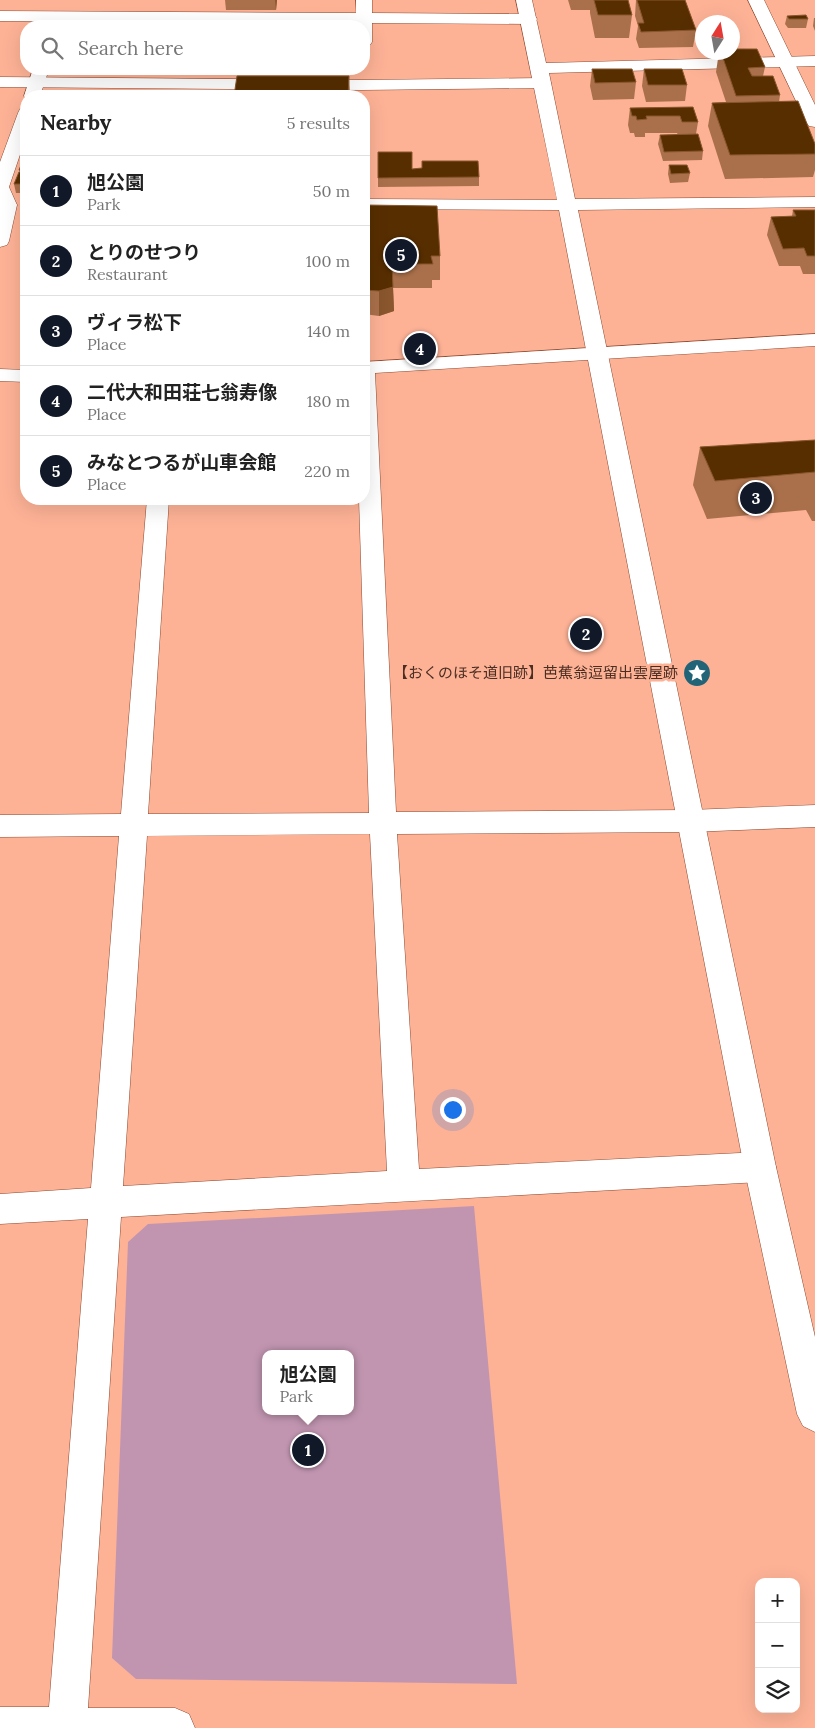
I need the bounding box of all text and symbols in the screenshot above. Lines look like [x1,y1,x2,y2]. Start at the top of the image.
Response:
north arrow [695,15,740,60]
search box [20,20,370,75]
icon: search [38,34,66,62]
text: Search here [78,36,184,60]
text: Nearby [40,109,111,136]
text: 5 results [287,113,350,133]
text: 旭公園 [87,170,144,194]
text: 1 [53,181,59,201]
text: 50 m [313,181,350,201]
text: Park [87,194,120,214]
pin: 5 [385,236,417,274]
text: とりのせつり [87,240,201,264]
text: 2 [52,251,60,271]
text: 100 m [306,251,350,271]
text: Restaurant [87,264,168,284]
text: ヴィラ松下 [87,310,182,334]
text: 3 [52,321,60,341]
text: 140 m [307,321,350,341]
pin: 4 [404,330,436,368]
text: Place [87,334,126,354]
text: 二代大和田荘七翁寿像 [87,380,277,404]
text: 4 [52,391,60,411]
text: 180 m [307,391,350,411]
text: Place [87,404,126,424]
text: みなとつるが山車会館 [87,450,276,474]
text: 5 [52,461,60,481]
text: 220 m [304,461,350,481]
text: Place [87,474,126,494]
pin: 3 [740,479,772,517]
pin: 2 [570,615,602,653]
place icon: 【おくのほそ道旧跡】芭蕉翁逗留出雲屋跡 [682,658,712,688]
place label: 【おくのほそ道旧跡】芭蕉翁逗留出雲屋跡 [393,663,678,682]
your location [440,1097,466,1123]
popup [262,1350,354,1415]
text: 旭公園 [279,1362,337,1386]
text: Park [279,1386,313,1406]
pin: 1 [292,1431,324,1469]
map controls [755,1578,800,1713]
button: + [755,1578,800,1623]
button: − [755,1623,800,1668]
button: layers [755,1668,800,1713]

